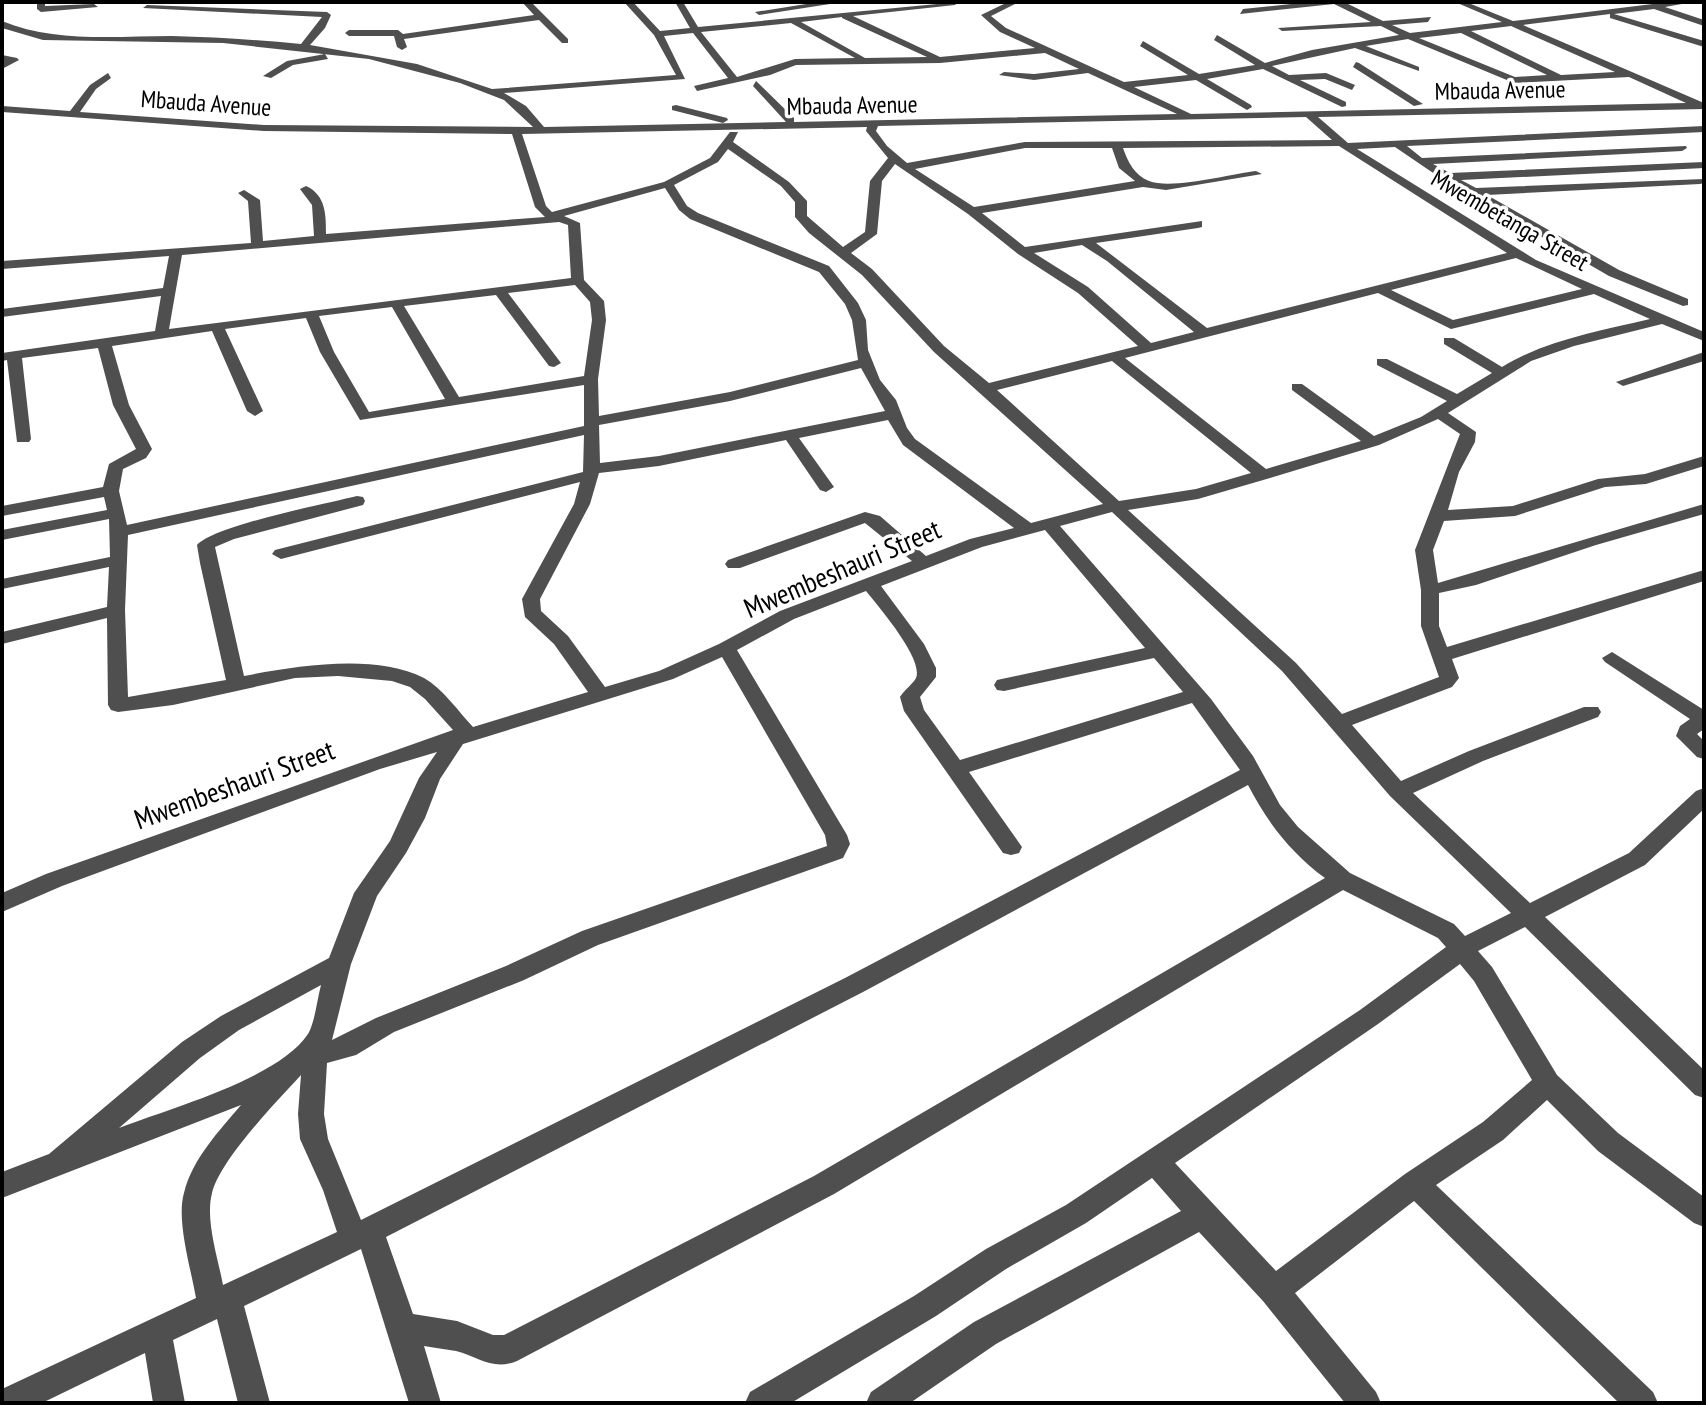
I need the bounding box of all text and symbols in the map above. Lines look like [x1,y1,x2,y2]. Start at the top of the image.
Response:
street label: Mbauda Avenue [1434,73,1566,107]
street label: Mbauda Avenue [140,83,272,123]
street label: Mbauda Avenue [786,88,918,122]
street label: Mwembetanga Street [1426,162,1595,278]
street label: Mwembeshauri Street [738,510,946,626]
street label: Mwembeshauri Street [129,731,339,837]

